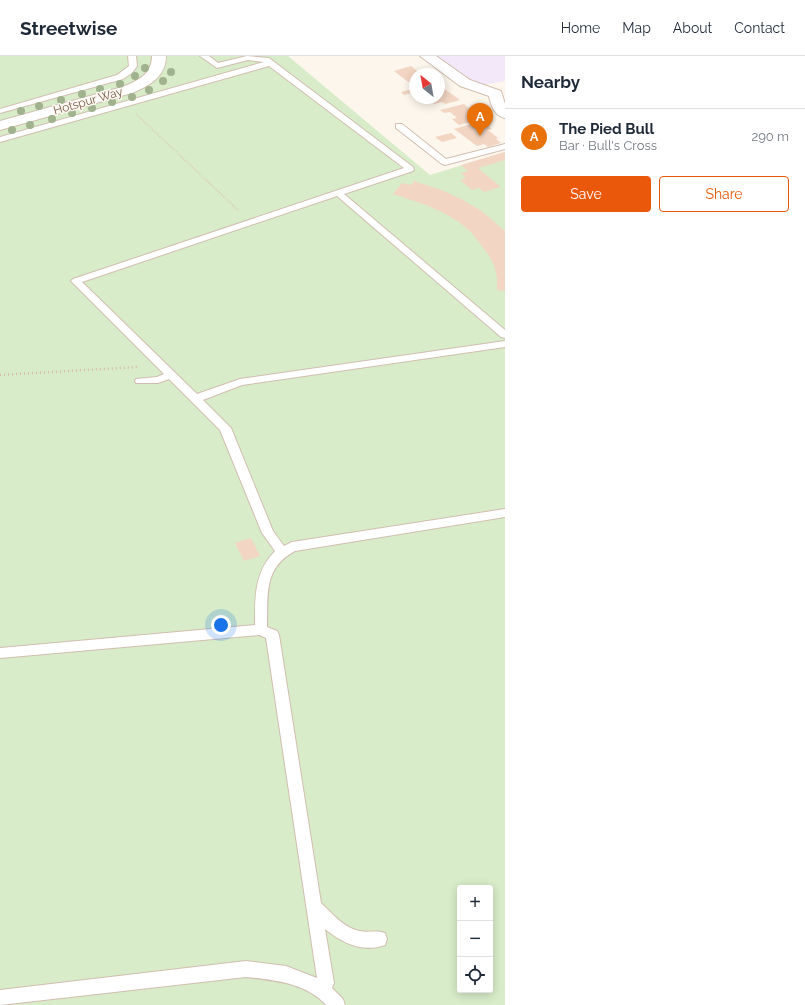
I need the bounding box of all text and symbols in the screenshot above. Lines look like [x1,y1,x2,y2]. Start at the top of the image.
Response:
text: Streetwise [20,17,117,39]
text: Home [561,20,600,36]
text: Map [622,20,651,36]
text: About [673,20,712,36]
text: Contact [734,20,785,36]
north arrow [409,68,445,104]
text: Nearby [521,72,580,92]
street label: Hotspur Way [52,84,125,118]
pin: A [467,103,493,136]
text: The Pied Bull [559,120,654,138]
text: A [530,129,538,144]
text: 290 m [751,129,789,144]
text: Bar · Bull's Cross [559,138,657,153]
button: Save [521,176,651,212]
button: Share [659,176,789,212]
your location [211,615,231,635]
map controls [457,885,493,993]
button: + [457,885,493,921]
button: − [457,921,493,957]
button: locate [457,957,493,993]

